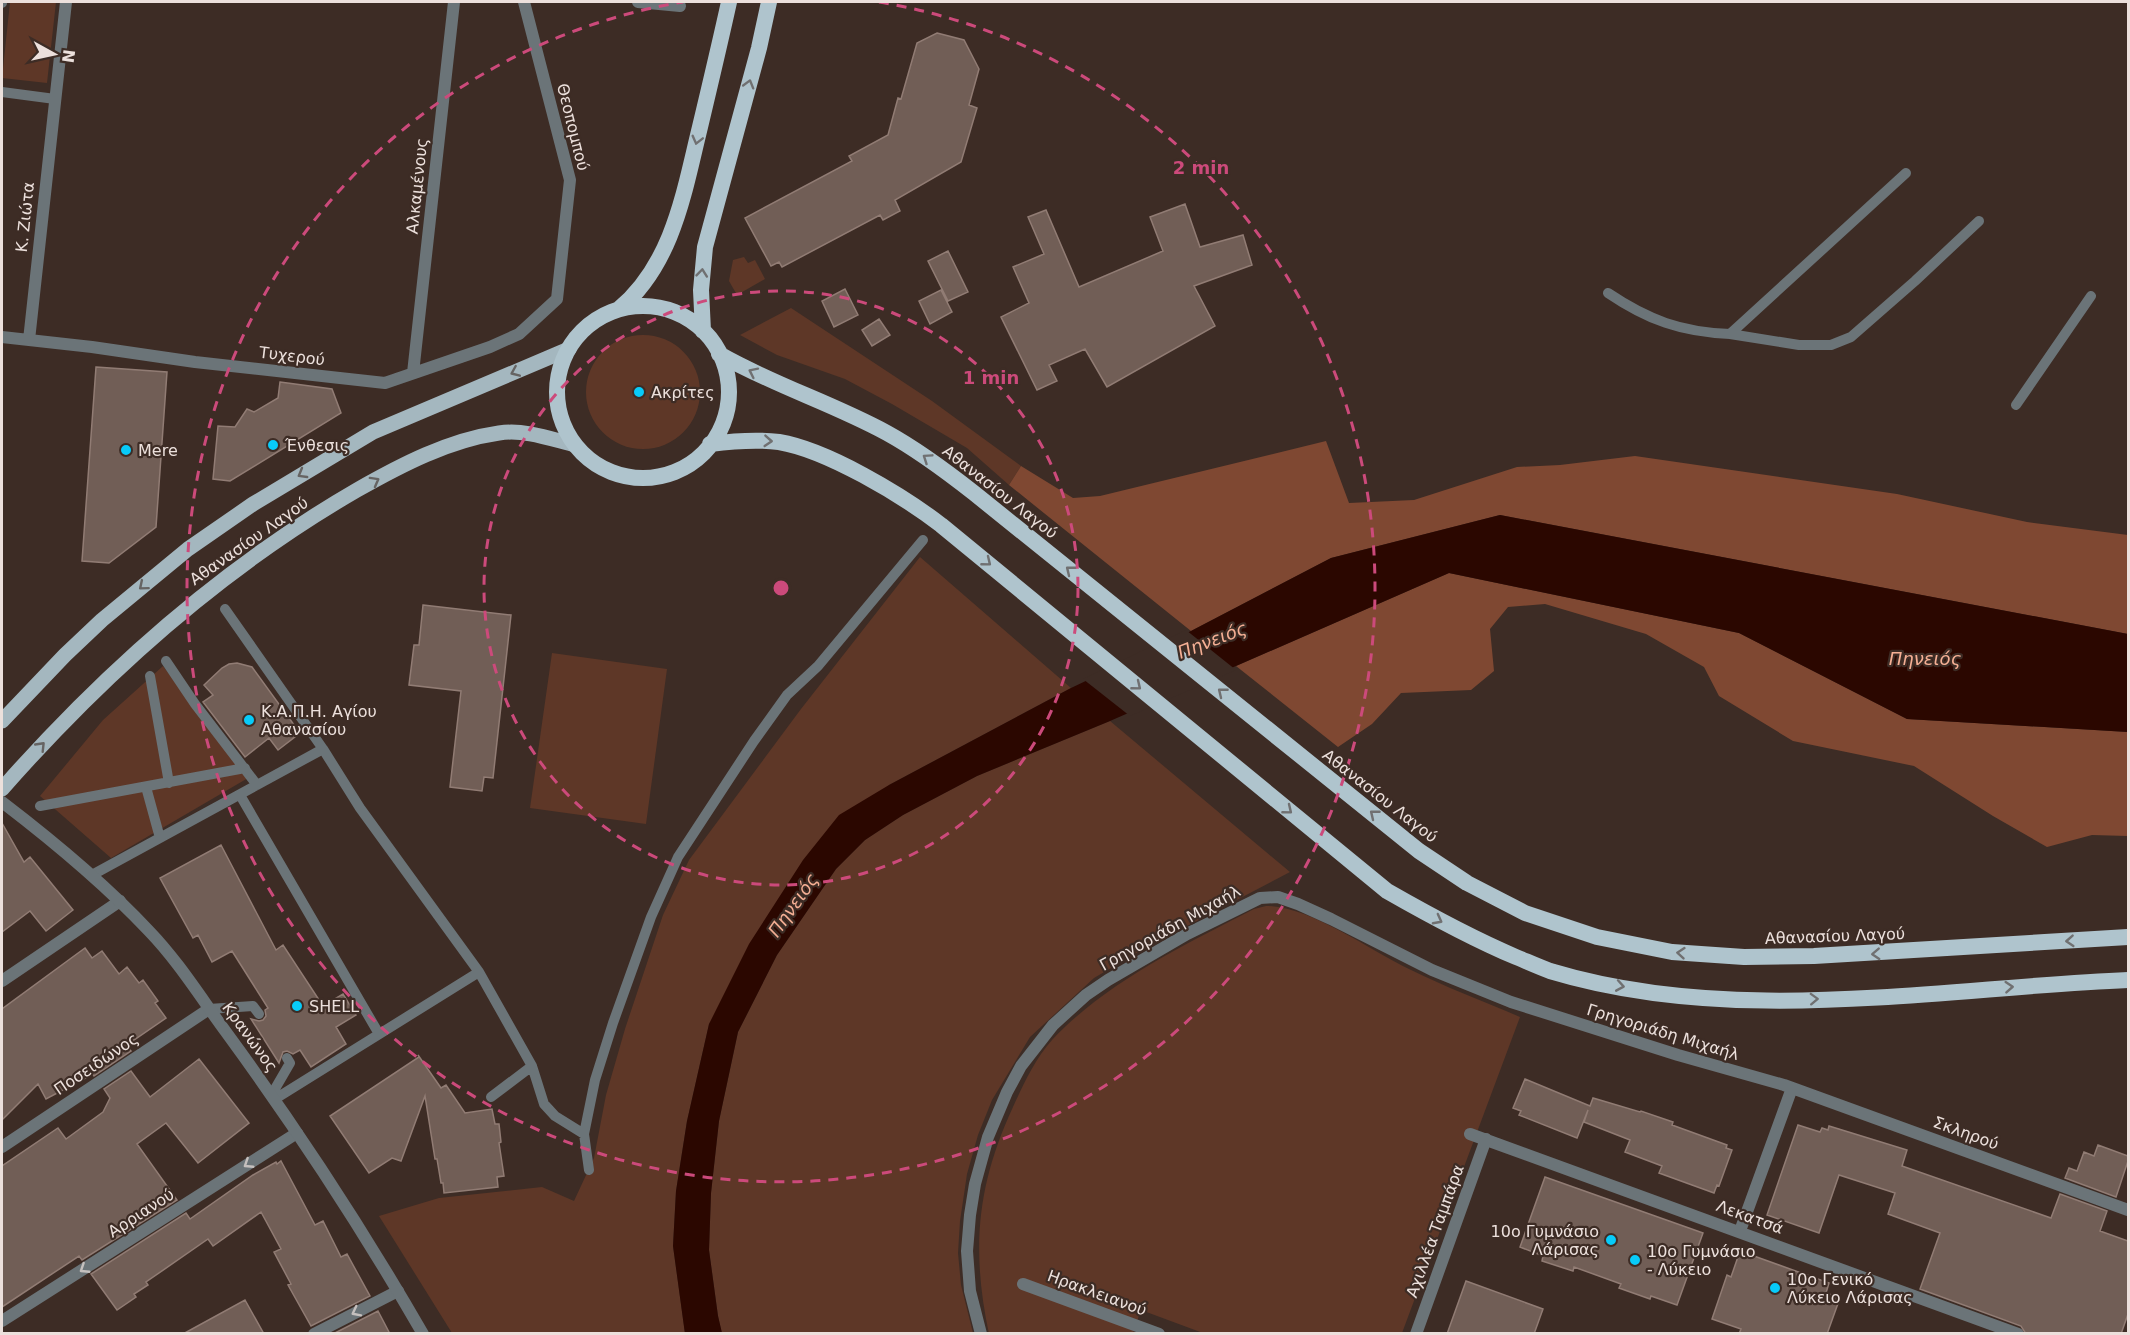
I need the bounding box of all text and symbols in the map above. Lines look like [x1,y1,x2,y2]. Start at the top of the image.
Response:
north arrow [24,24,84,84]
text: N [58,48,79,64]
one-way arrow [742,79,754,89]
street label: Θεοπομπού [553,81,593,173]
one-way arrow [691,135,704,145]
street label: Αλκαμένους [403,137,431,235]
text: 2 min [1173,157,1229,178]
street label: Κ. Ζιώτα [12,181,38,253]
one-way arrow [695,268,708,277]
street label: Τυχερού [257,342,326,369]
one-way arrow [510,365,521,377]
text: 1 min [963,367,1019,388]
one-way arrow [748,368,759,379]
place label: Ακρίτες [651,383,715,402]
marker: Ακρίτες [632,385,646,399]
one-way arrow [764,435,773,448]
place label: Ένθεσις [284,436,349,455]
marker: Ένθεσις [266,438,280,452]
place label: Mere [138,441,178,460]
street label: Αθανασίου Λαγού [939,441,1061,543]
marker: Mere [119,443,133,457]
one-way arrow [923,454,934,465]
one-way arrow [298,467,308,478]
one-way arrow [368,477,379,488]
street label: Αθανασίου Λαγού [186,493,312,589]
one-way arrow [980,555,991,566]
one-way arrow [1066,566,1077,577]
centre of rings [771,578,791,598]
one-way arrow [139,579,150,590]
water label: Πηνειός [1174,617,1250,663]
water label: Πηνειός [1889,648,1962,669]
one-way arrow [1130,679,1141,690]
one-way arrow [1217,689,1228,700]
place label: Κ.Α.Π.Η. Αγίου Αθανασίου [261,702,377,739]
marker: Κ.Α.Π.Η. Αγίου Αθανασίου [242,713,256,727]
one-way arrow [34,743,45,753]
street label: Αθανασίου Λαγού [1319,745,1441,847]
one-way arrow [1281,802,1292,813]
one-way arrow [1369,811,1380,822]
water label: Πηνειός [764,869,823,941]
street label: Γρηγοριάδη Μιχαήλ [1096,881,1244,975]
one-way arrow [1432,913,1442,924]
street label: Αθανασίου Λαγού [1764,924,1906,948]
one-way arrow [2066,934,2075,947]
one-way arrow [1676,946,1685,959]
one-way arrow [1871,947,1880,960]
one-way arrow [1615,979,1625,992]
one-way arrow [2004,981,2013,994]
one-way arrow [1810,993,1819,1005]
place label: SHELL [309,997,359,1016]
street label: Κρανώνος [218,998,282,1076]
marker: SHELL [290,999,304,1013]
street label: Γρηγοριάδη Μιχαήλ [1585,1000,1741,1064]
street label: Ποσειδώνος [50,1029,142,1099]
street label: Σκληρού [1931,1112,2001,1154]
one-way arrow [244,1157,254,1169]
street label: Αχιλλέα Ταμπάρα [1402,1162,1468,1300]
street label: Αρριανού [104,1185,178,1241]
street label: Λεκατσά [1714,1196,1786,1238]
place label: 10o Γυμνάσιο Λάρισας [1491,1222,1599,1259]
marker: 10o Γυμνάσιο Λάρισας [1604,1233,1618,1247]
place label: 10ο Γυμνάσιο - Λύκειο [1647,1242,1755,1279]
marker: 10ο Γυμνάσιο - Λύκειο [1628,1253,1642,1267]
one-way arrow [79,1262,90,1273]
street label: Ηρακλειανού [1045,1266,1149,1320]
place label: 10ο Γενικό Λύκειο Λάρισας [1787,1270,1913,1307]
marker: 10ο Γενικό Λύκειο Λάρισας [1768,1281,1782,1295]
one-way arrow [352,1305,363,1317]

